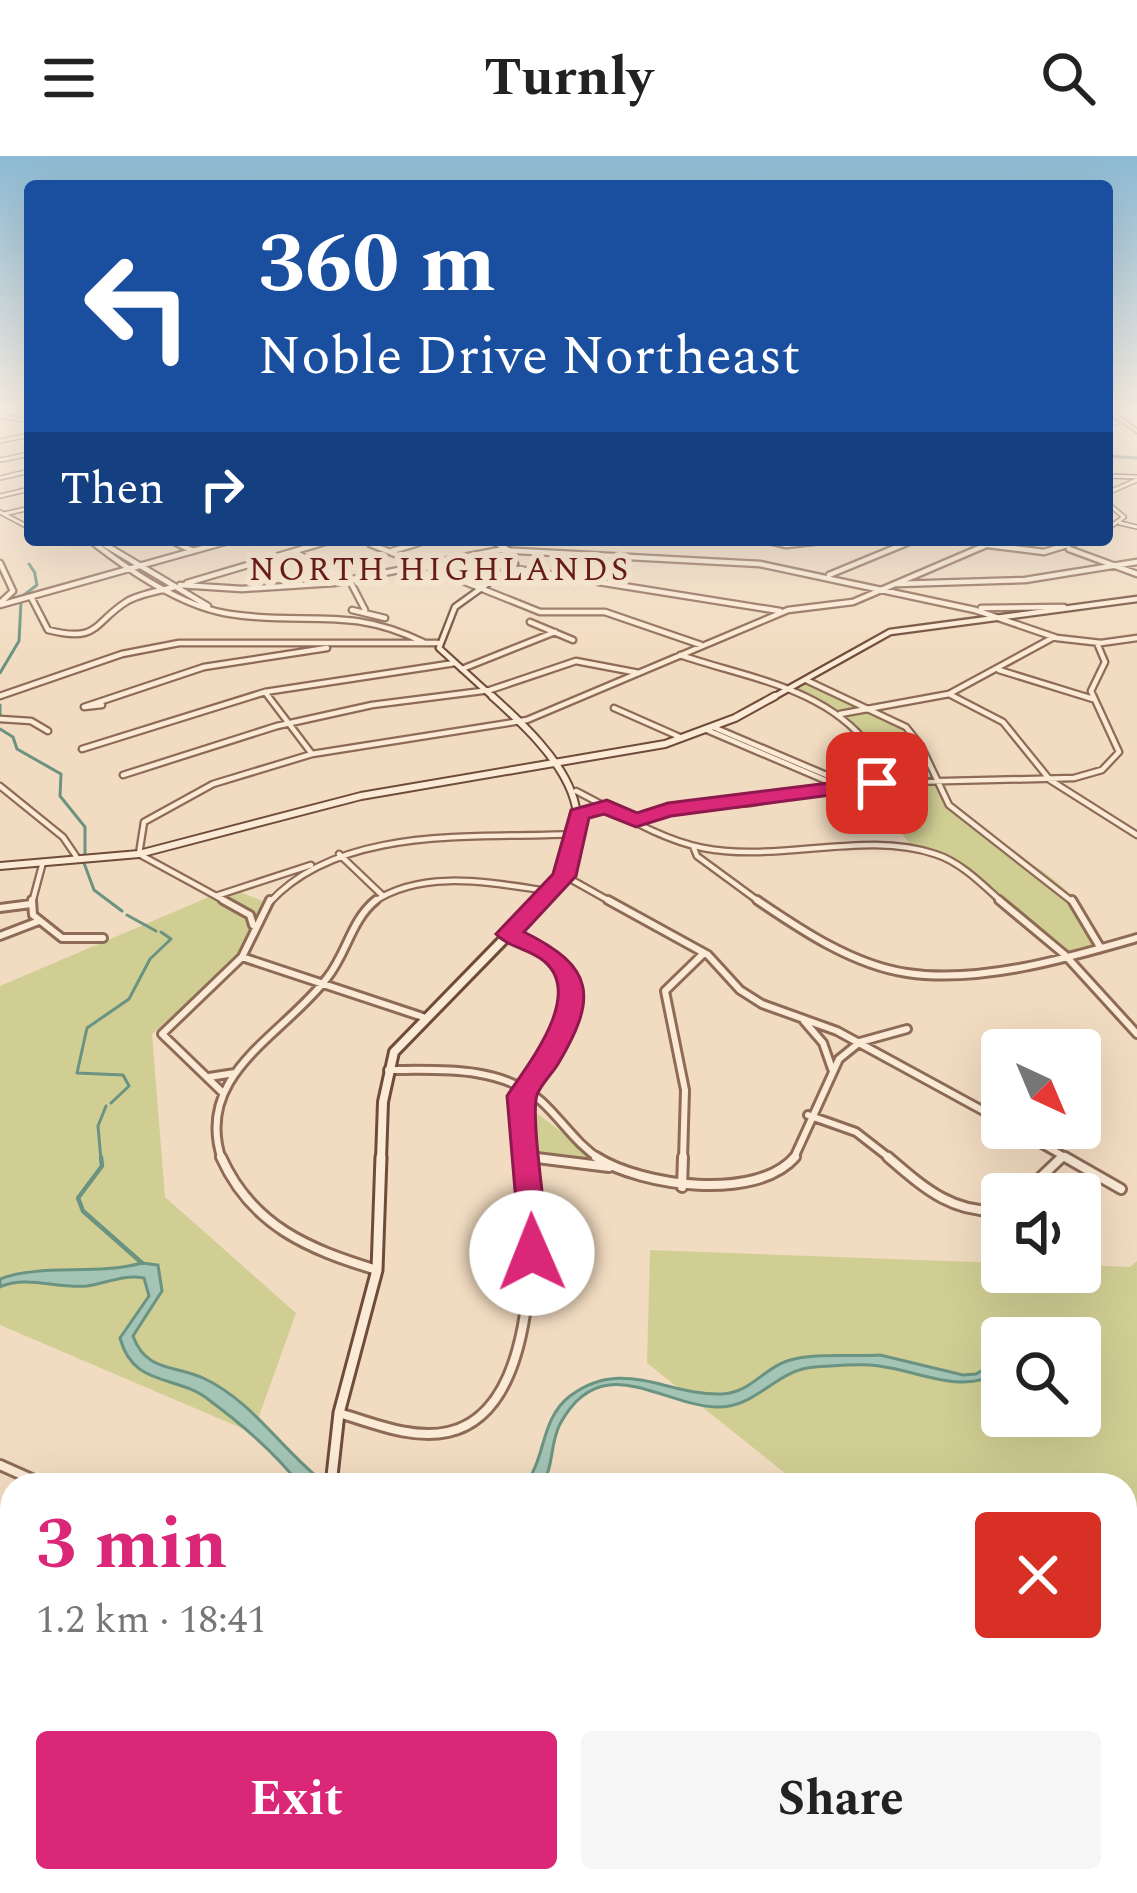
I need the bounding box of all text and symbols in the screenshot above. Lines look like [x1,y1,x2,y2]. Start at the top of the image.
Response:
text: Turnly [484,37,653,119]
icon: menu [36,45,102,111]
icon: search [1035,45,1101,111]
text: 360 m [258,201,496,329]
icon: left [60,228,216,384]
text: Noble Drive Northeast [258,316,801,398]
text: Then [60,455,165,524]
icon: right [189,456,255,522]
district label: NORTH HIGHLANDS [249,545,631,595]
pin [826,732,928,834]
icon: arrive [844,750,910,816]
north arrow [981,1029,1101,1149]
map controls [981,1029,1101,1437]
button: sound [981,1173,1101,1293]
position arrow [469,1190,595,1316]
button: search [981,1317,1101,1437]
text: 3 min [36,1491,228,1600]
button: close [975,1512,1101,1638]
text: 1.2 km · 18:41 [36,1591,267,1650]
button: Exit [36,1731,557,1869]
button: Share [581,1731,1101,1869]

